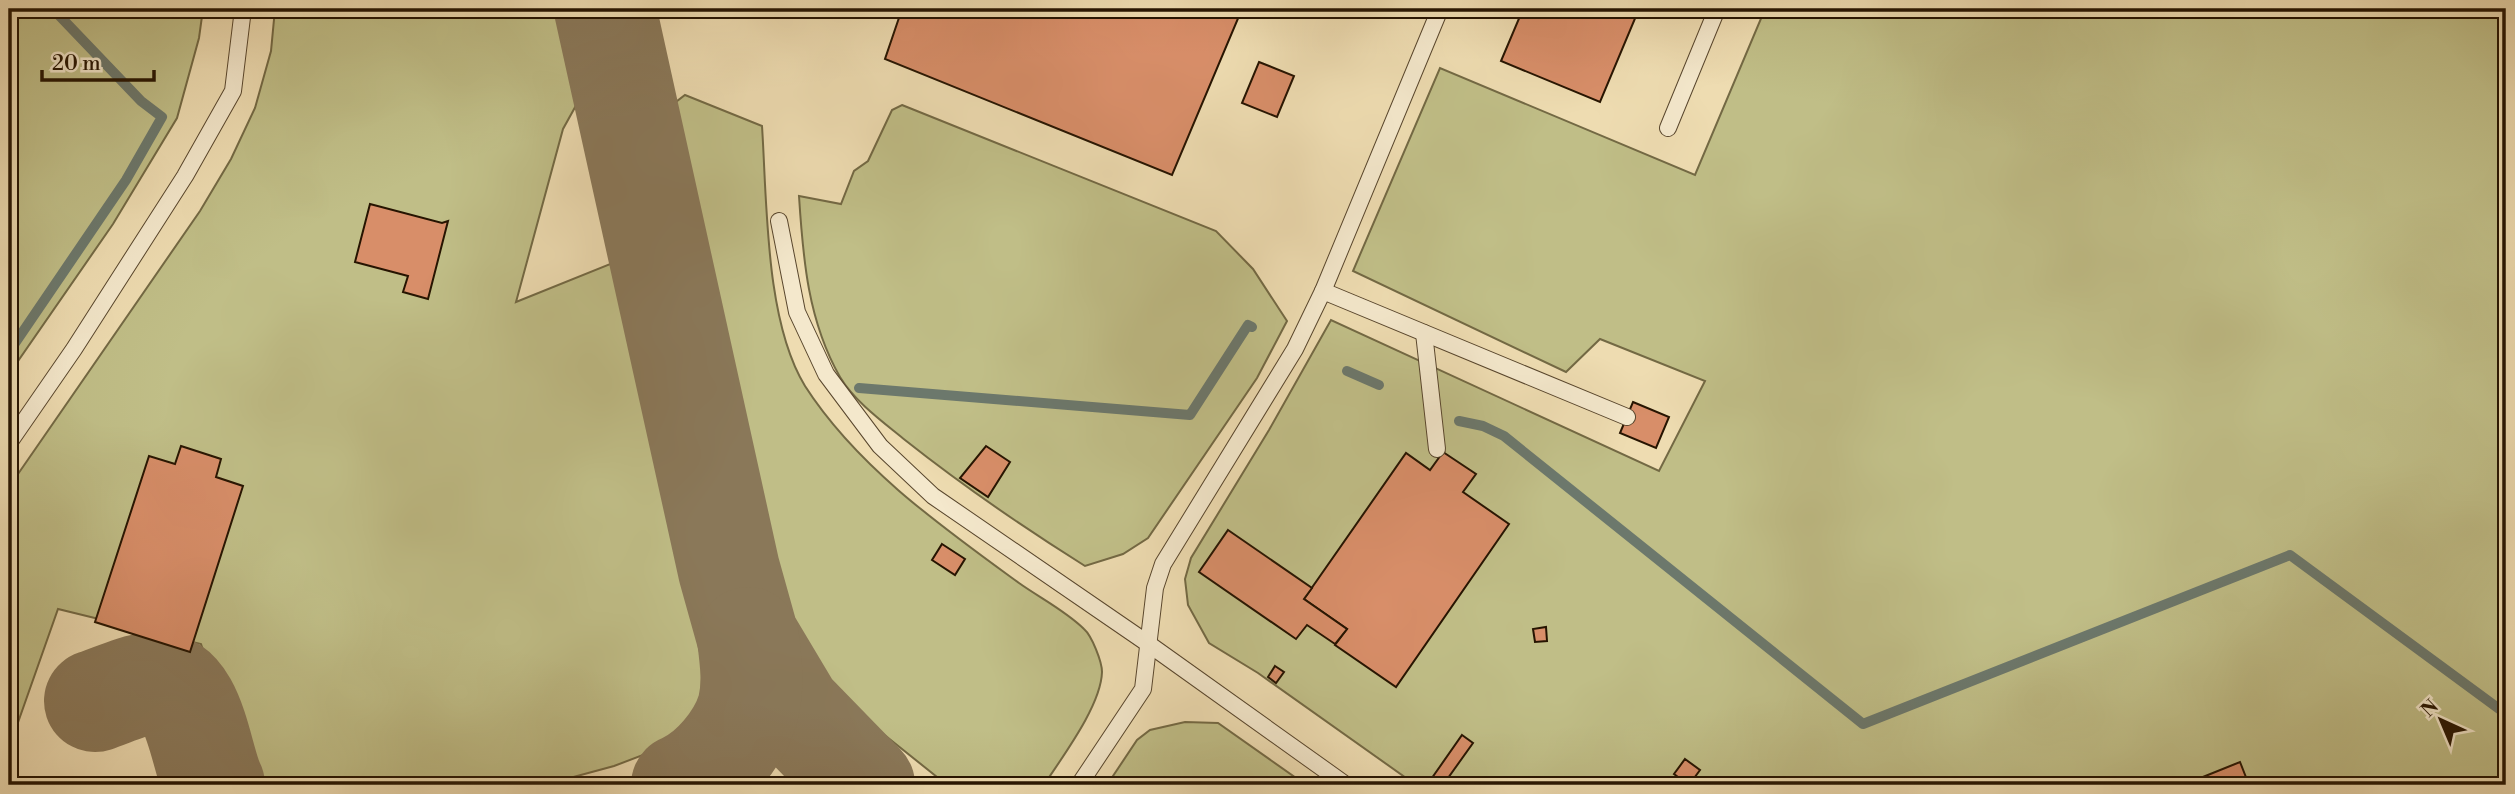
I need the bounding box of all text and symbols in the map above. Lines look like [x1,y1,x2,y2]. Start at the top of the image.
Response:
scale bar [42,38,154,82]
text: 20 m [52,51,101,77]
north arrow [2406,686,2476,756]
text: N [2416,695,2444,722]

